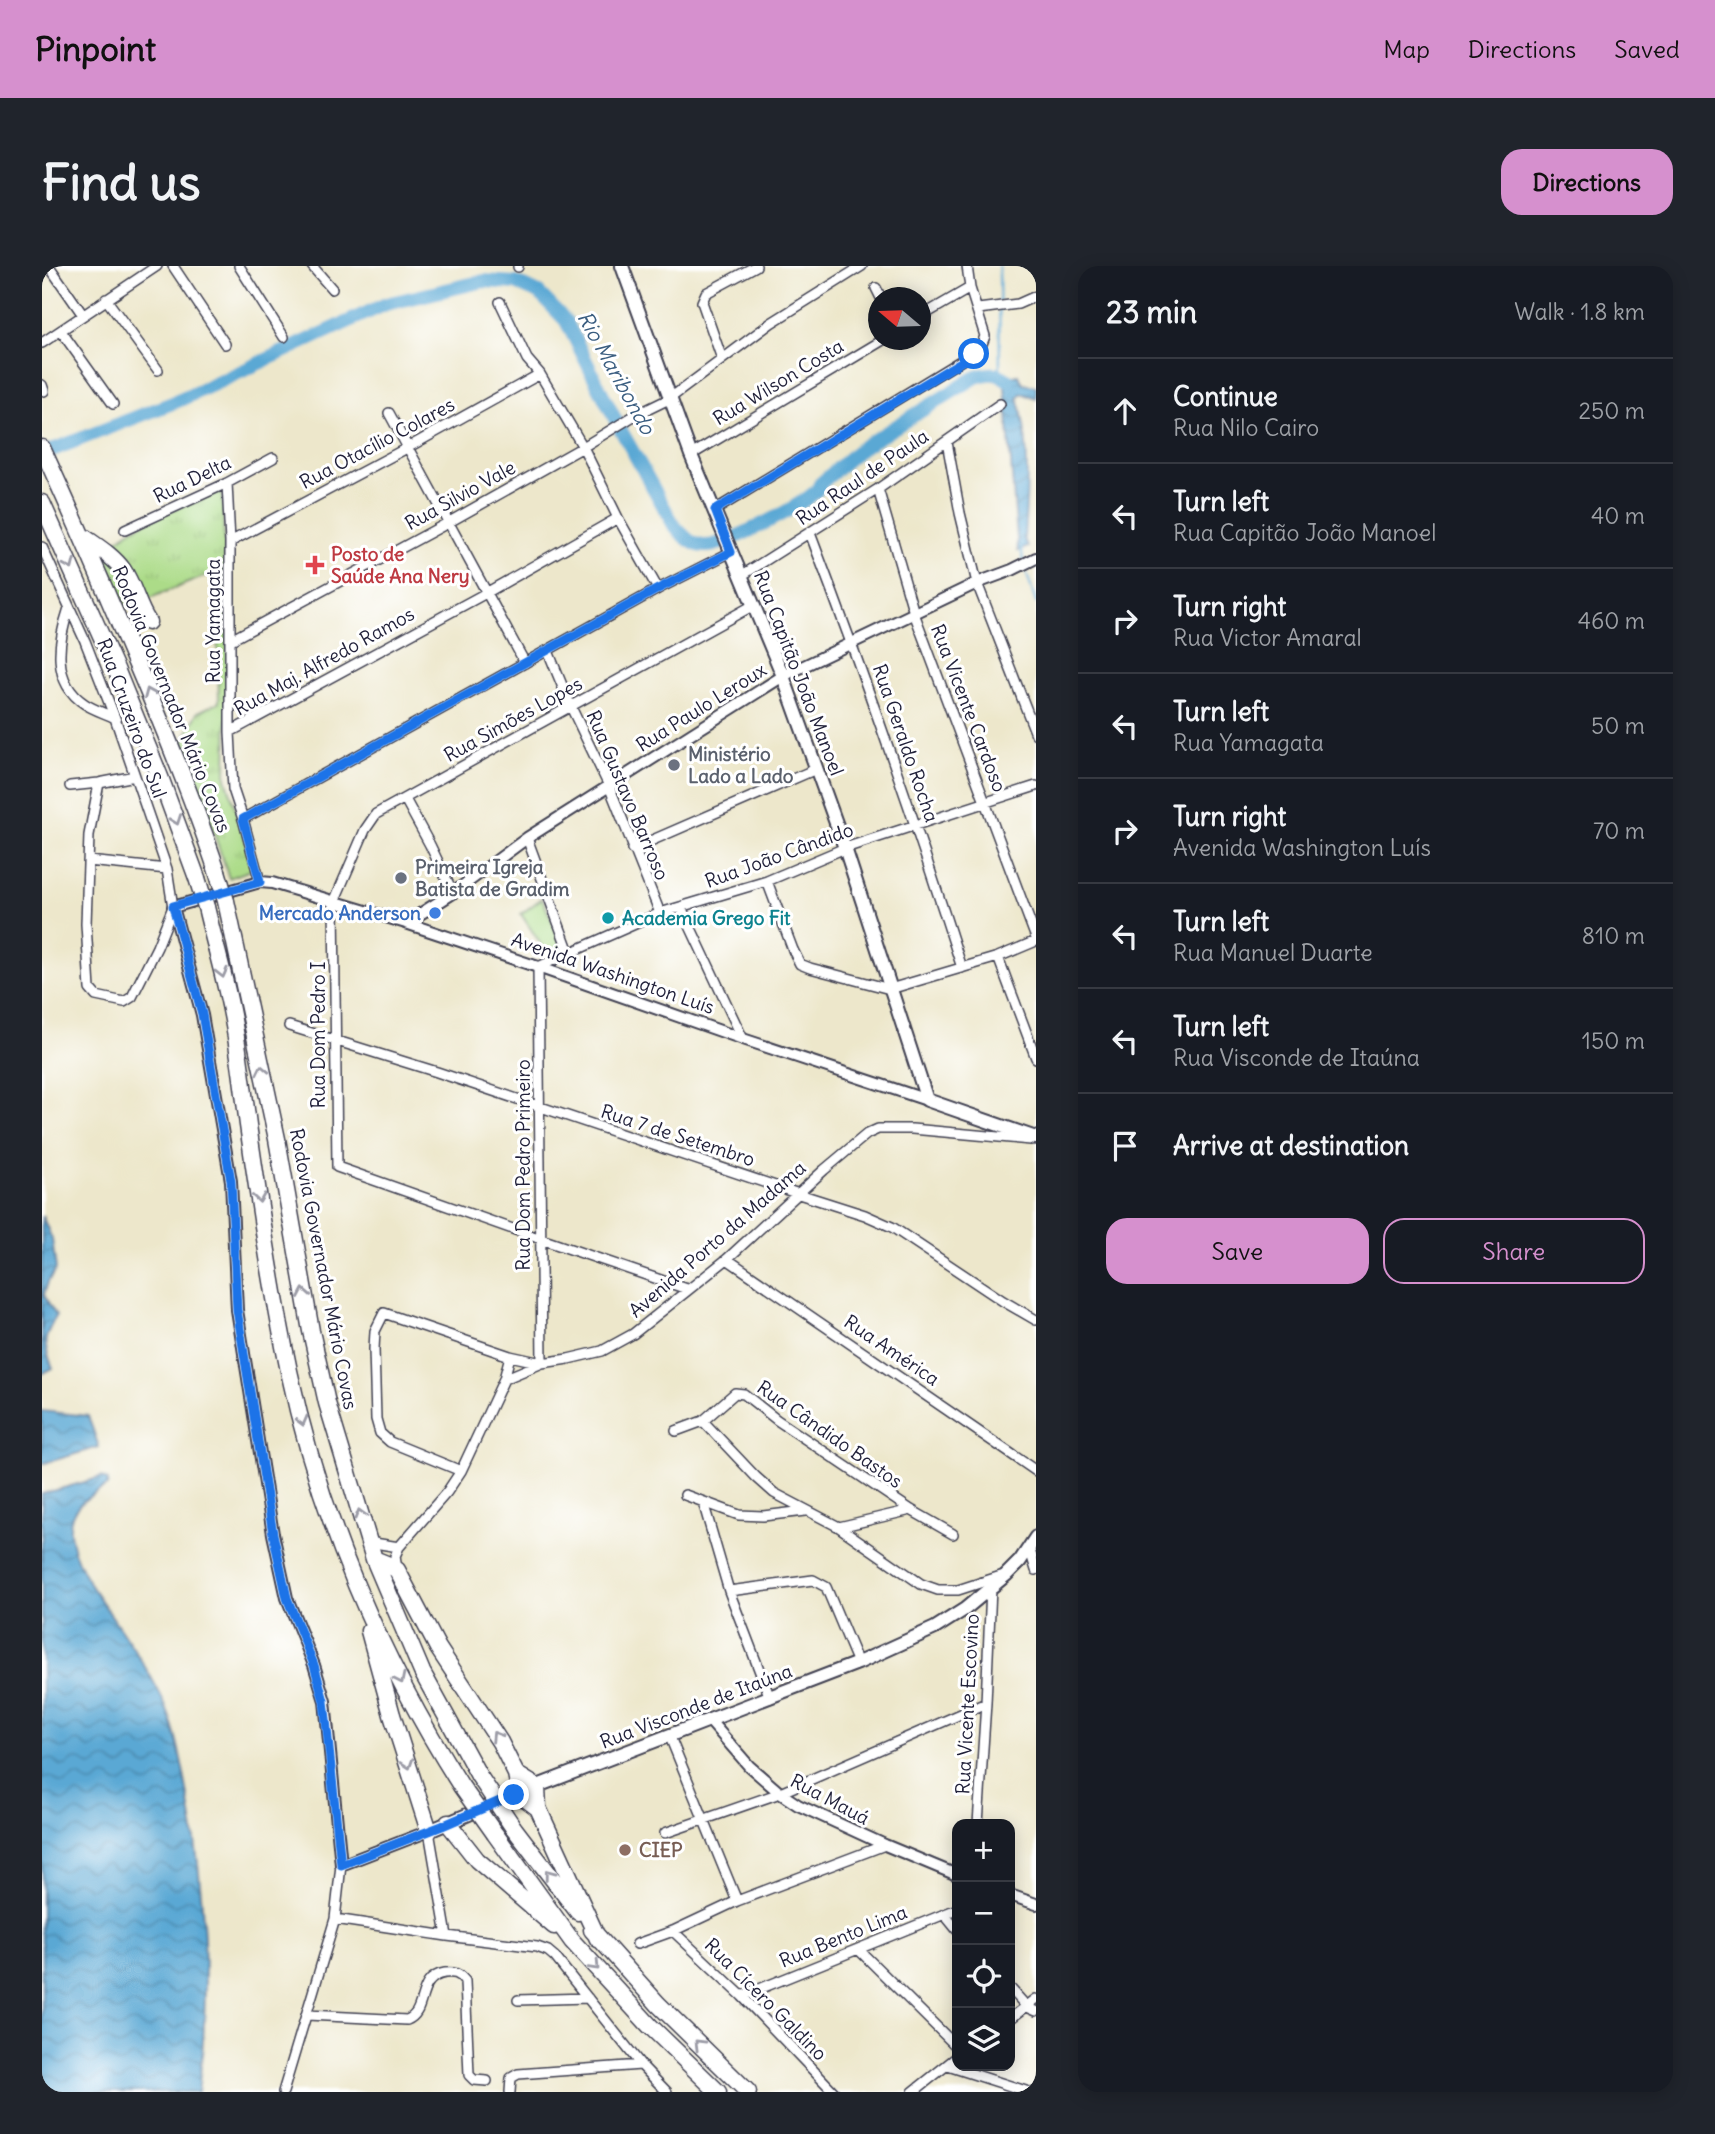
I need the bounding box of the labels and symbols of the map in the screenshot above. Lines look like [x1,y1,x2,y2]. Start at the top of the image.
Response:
north arrow [868,287,931,350]
water label: Rio Maribondo [571,306,662,440]
street label: Rua Wilson Costa [708,334,848,430]
route start [958,338,989,369]
street label: Rua Otacílio Colares [295,392,459,494]
street label: Rua Raul de Paula [791,424,933,530]
street label: Rua Delta [149,450,235,508]
street label: Rua Silvio Vale [401,455,519,535]
place label: Posto de Saúde Ana Nery [331,542,470,588]
marker: Posto de Saúde Ana Nery [305,555,325,575]
one-way arrow [62,558,76,570]
street label: Rua Yamagata [201,559,225,683]
street label: Rodovia Governador Mário Covas [107,562,237,836]
street label: Rua Capitão João Manoel [749,567,849,779]
street label: Rua Maj. Alfredo Ramos [230,601,418,721]
street label: Rua Vicente Cardoso [926,621,1012,795]
street label: Rua Cruzeiro do Sul [92,635,172,801]
street label: Rua Paulo Leroux [631,657,771,757]
street label: Rua Geraldo Rocha [868,661,944,825]
street label: Rua Simões Lopes [440,671,586,767]
one-way arrow [143,688,157,700]
street label: Rua Gustavo Barroso [581,706,675,884]
place label: Ministério Lado a Lado [688,742,794,788]
marker: Ministério Lado a Lado [666,757,682,773]
one-way arrow [168,814,182,826]
street label: Rua João Cândido [702,817,856,893]
place label: Primeira Igreja Batista de Gradim [415,855,570,901]
marker: Primeira Igreja Batista de Gradim [393,870,409,886]
place label: Mercado Anderson [259,901,421,925]
marker: Mercado Anderson [427,905,443,921]
place label: Academia Grego Fit [622,906,791,930]
marker: Academia Grego Fit [600,910,616,926]
street label: Avenida Washington Luís [508,927,718,1019]
street label: Rua Dom Pedro I [306,962,330,1108]
one-way arrow [214,967,228,979]
street label: Rua Dom Pedro Primeiro [511,1059,535,1271]
one-way arrow [256,1064,271,1076]
street label: Rua 7 de Setembro [598,1099,758,1171]
street label: Rodovia Governador Mário Covas [285,1126,363,1412]
street label: Avenida Porto da Madama [624,1156,810,1322]
one-way arrow [251,1192,266,1204]
one-way arrow [297,1287,312,1299]
street label: Rua América [840,1309,944,1391]
street label: Rua Cândido Bastos [753,1375,907,1493]
one-way arrow [294,1415,308,1427]
one-way arrow [353,1508,368,1520]
street label: Rua Vicente Escovino [950,1613,984,1795]
street label: Rua Visconde de Itaúna [597,1658,796,1754]
one-way arrow [392,1672,406,1684]
one-way arrow [491,1730,504,1743]
one-way arrow [400,1758,415,1770]
street label: Rua Mauá [786,1768,874,1830]
route end [498,1779,529,1810]
place label: CIEP [639,1838,683,1862]
marker: CIEP [617,1842,633,1858]
one-way arrow [545,1869,557,1882]
street label: Rua Bento Lima [776,1899,910,1973]
street label: Rua Cícero Galdino [700,1933,832,2065]
one-way arrow [587,1958,599,1971]
one-way arrow [694,2040,707,2053]

